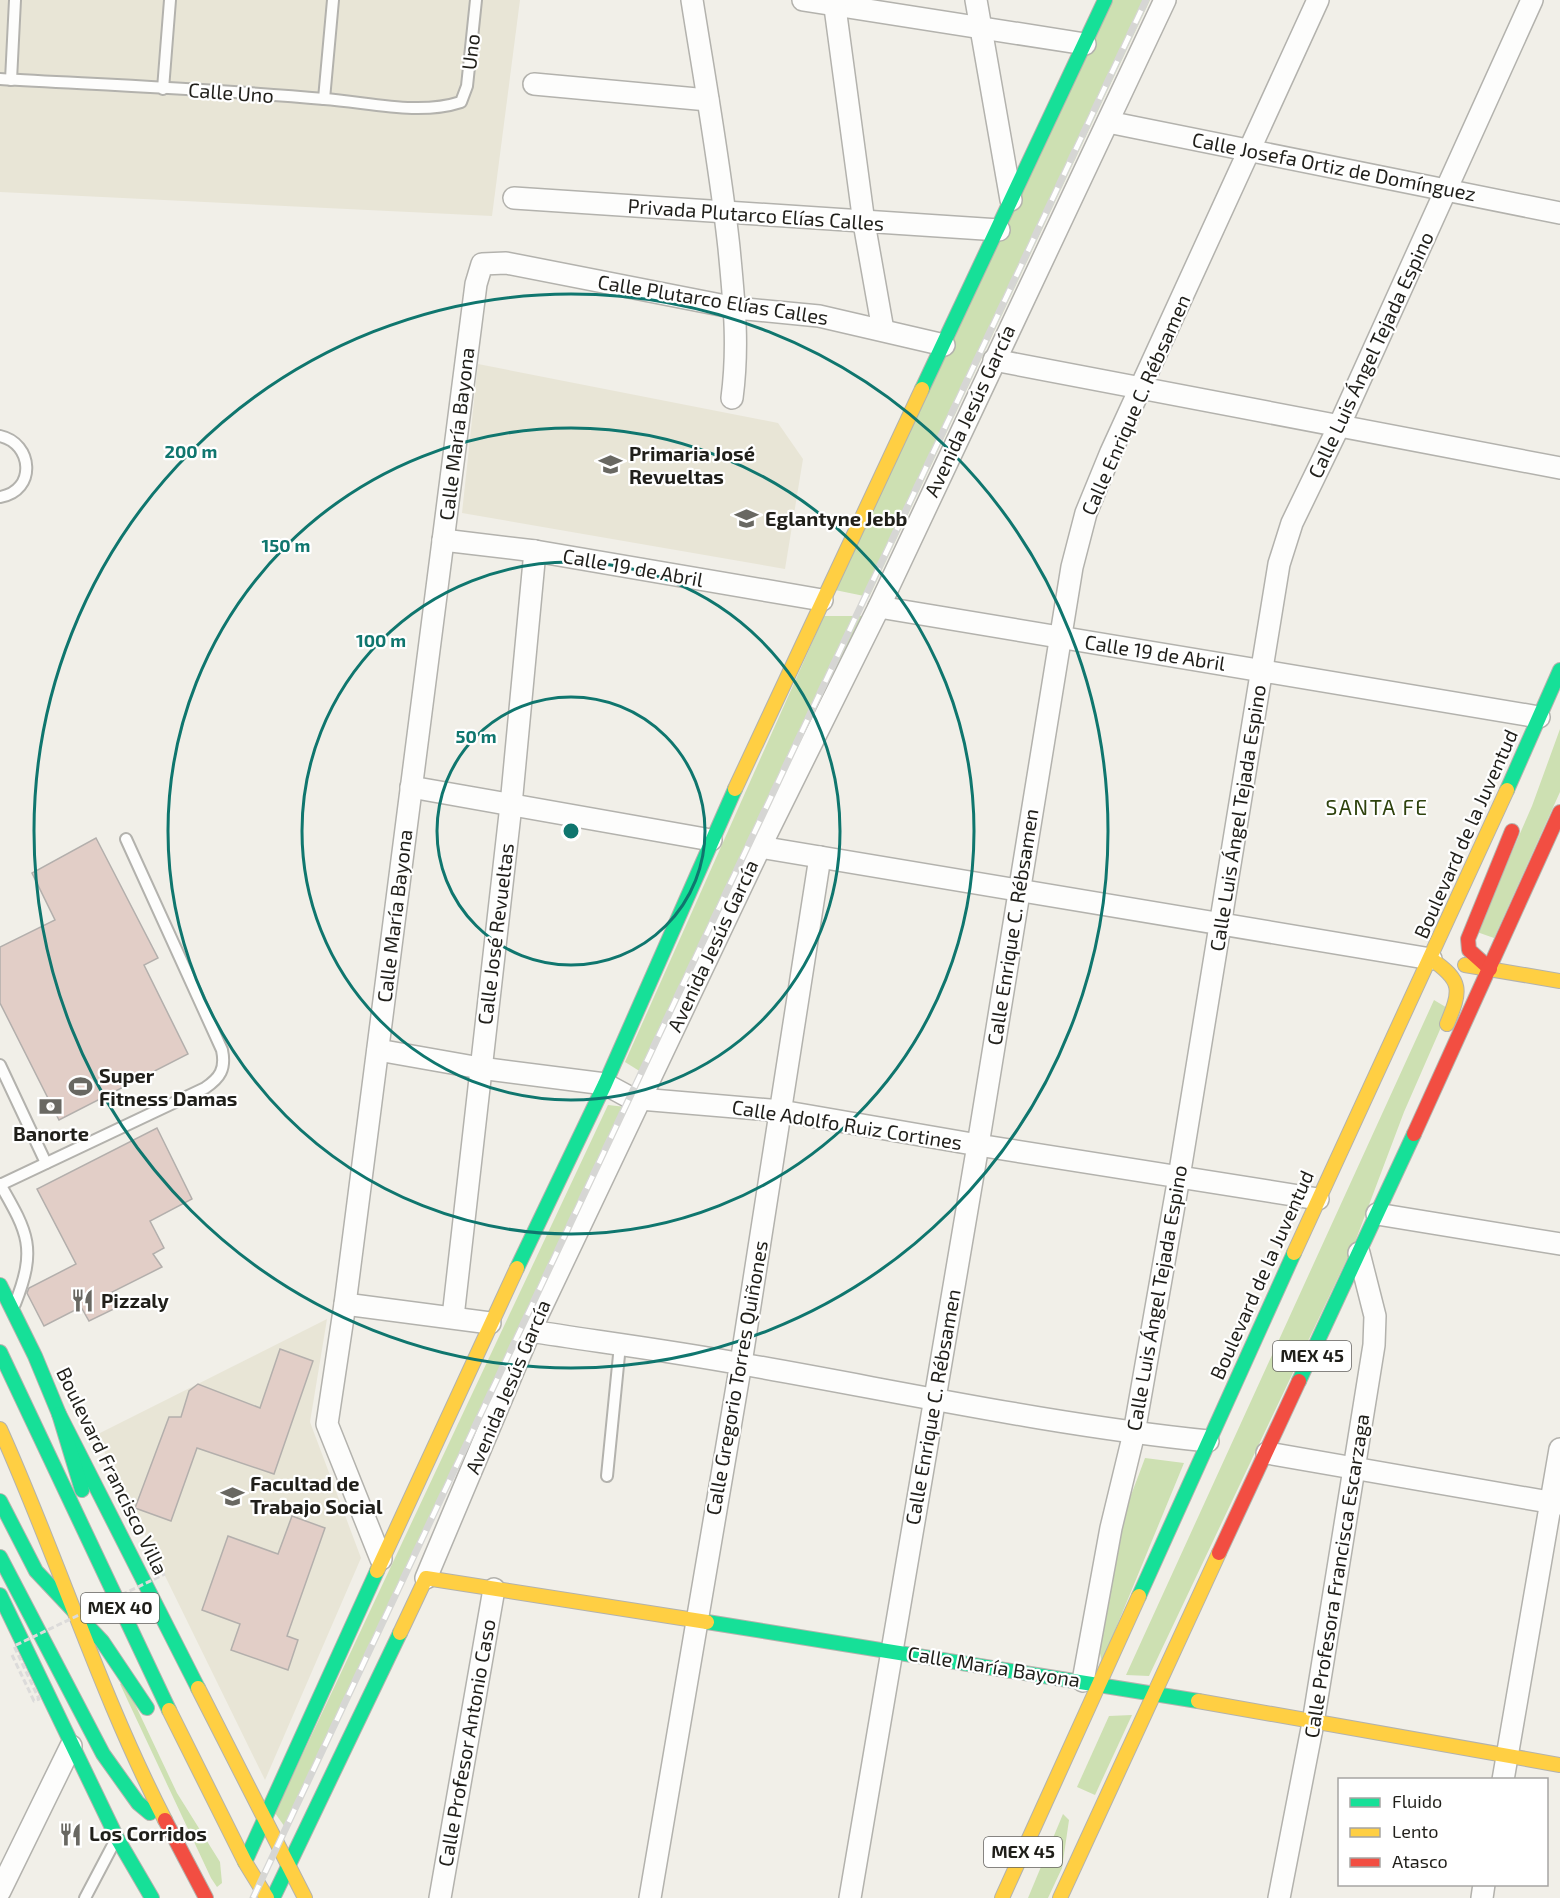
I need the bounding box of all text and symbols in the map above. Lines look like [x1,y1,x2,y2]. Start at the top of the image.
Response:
street label: Uno [456,32,484,71]
street label: Calle Uno [187,77,275,107]
street label: Calle Josefa Ortiz de Domínguez [1190,127,1478,205]
street label: Privada Plutarco Elías Calles [627,193,885,235]
street label: Calle Luis Ángel Tejada Espino [1302,227,1438,482]
street label: Calle Plutarco Elías Calles [596,269,830,329]
street label: Calle Enrique C. Rébsamen [1075,290,1195,519]
street label: Avenida Jesús García [919,321,1020,500]
street label: Calle María Bayona [433,346,479,522]
text: 200 m [165,440,217,462]
place label: Primaria José Revueltas [629,441,755,488]
school or university icon: Primaria José Revueltas [598,452,624,478]
school or university icon: Eglantyne Jebb [734,506,760,532]
place label: Eglantyne Jebb [765,506,908,531]
text: 150 m [262,534,310,556]
street label: Calle 19 de Abril [561,543,705,591]
text: 100 m [356,629,406,651]
street label: Calle 19 de Abril [1083,629,1227,675]
street label: Calle Luis Ángel Tejada Espino [1204,683,1270,953]
text: 50 m [455,725,497,747]
street label: Boulevard de la Juventud [1408,725,1522,942]
district label: SANTA FE [1326,794,1428,819]
street label: Calle Enrique C. Rébsamen [981,807,1043,1047]
centre of rings [561,821,581,841]
street label: Calle María Bayona [371,828,417,1004]
street label: Calle José Revueltas [472,842,518,1026]
street label: Avenida Jesús García [662,856,763,1035]
place label: Super Fitness Damas [99,1063,237,1110]
sports icon: Super Fitness Damas [68,1074,94,1100]
bank icon: Banorte [38,1093,64,1119]
street label: Calle Adolfo Ruiz Cortines [730,1094,964,1154]
place label: Banorte [13,1121,89,1145]
street label: Calle Luis Ángel Tejada Espino [1121,1163,1191,1433]
street label: Boulevard de la Juventud [1204,1166,1318,1383]
street label: Calle Gregorio Torres Quiñones [700,1239,772,1517]
street label: Calle Enrique C. Rébsamen [899,1287,965,1527]
restaurant icon: Pizzaly [70,1288,96,1314]
place label: Pizzaly [101,1288,169,1313]
street label: Avenida Jesús García [459,1296,555,1477]
road number: MEX 45 [1273,1341,1351,1371]
street label: Boulevard Francisco Villa [52,1363,174,1578]
street label: Calle Profesora Francisca Escarzaga [1298,1412,1374,1740]
place label: Facultad de Trabajo Social [250,1471,383,1518]
school or university icon: Facultad de Trabajo Social [219,1483,245,1509]
road number: MEX 40 [81,1593,159,1623]
street label: Calle Profesor Antonio Caso [432,1617,500,1868]
street label: Calle María Bayona [906,1641,1082,1691]
legend [1338,1778,1548,1886]
text: Fluido [1392,1790,1442,1812]
text: Lento [1392,1820,1438,1842]
restaurant icon: Los Corridos [58,1821,84,1847]
place label: Los Corridos [89,1821,207,1845]
road number: MEX 45 [984,1837,1062,1867]
text: Atasco [1392,1850,1448,1872]

